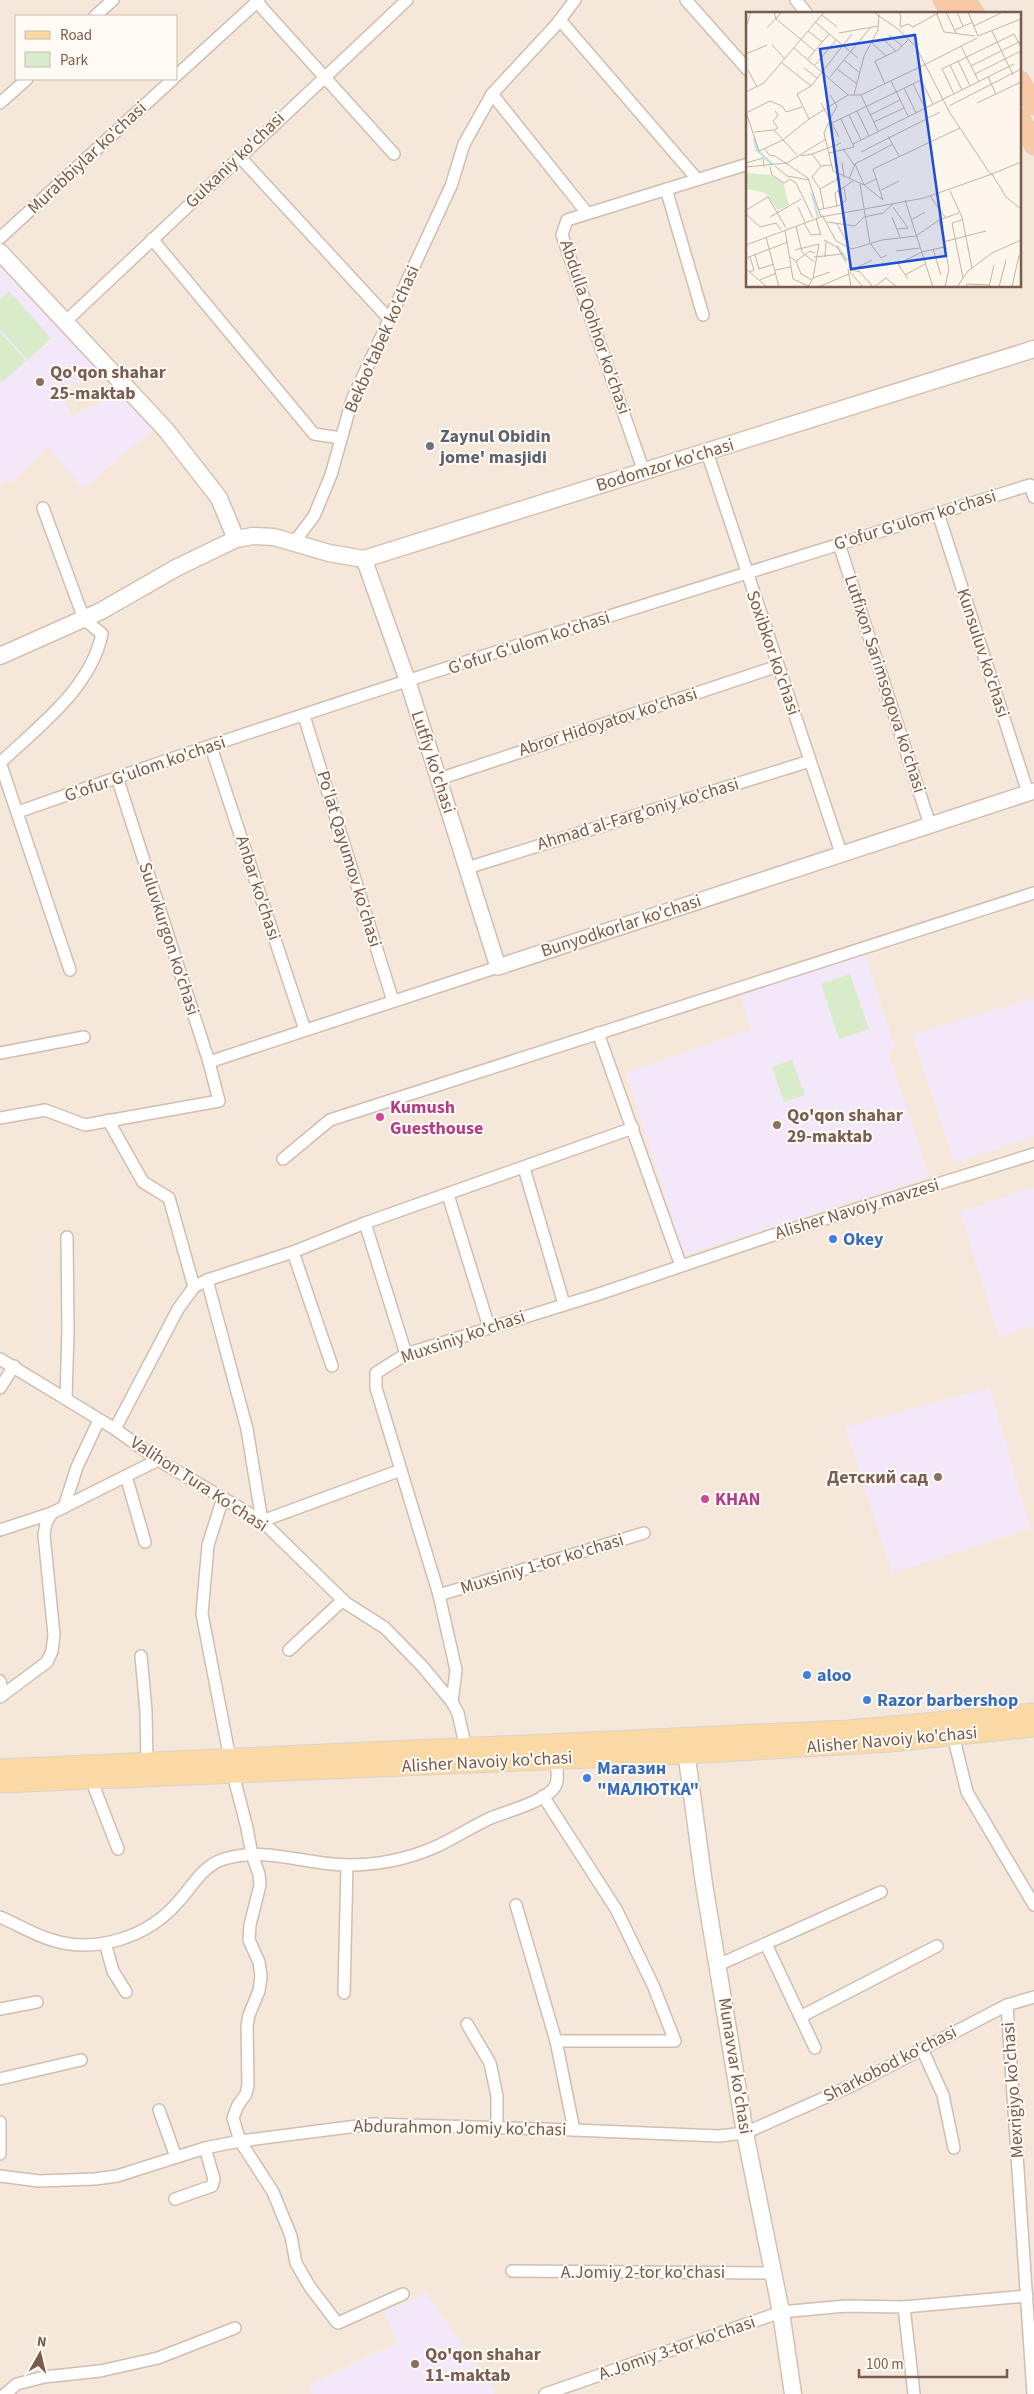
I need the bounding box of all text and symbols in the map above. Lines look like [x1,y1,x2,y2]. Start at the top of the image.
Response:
inset map [746,12,1022,288]
legend [15,15,178,80]
text: Road [60,25,92,46]
text: Park [60,50,89,71]
street label: Murabbiylar ko'chasi [22,96,152,220]
street label: Gulxaniy ko'chasi [180,106,290,214]
street label: Abdulla Qohhor ko'chasi [553,236,637,418]
street label: Bekbo'tabek ko'chasi [338,261,426,417]
place label: Qo'qon shahar 25-maktab [50,360,167,406]
marker: Qo'qon shahar 25-maktab [34,376,46,388]
place label: Zaynul Obidin jome' masjidi [439,424,551,470]
street label: Bodomzor ko'chasi [593,432,737,498]
marker: Zaynul Obidin jome' masjidi [424,440,436,452]
street label: G'ofur G'ulom ko'chasi [831,483,999,557]
street label: Lutfixon Sarimsoqova ko'chasi [838,572,932,796]
street label: Kunsuluv ko'chasi [950,585,1016,721]
street label: Soxibkor ko'chasi [740,587,806,719]
street label: G'ofur G'ulom ko'chasi [445,605,613,681]
street label: Abror Hidoyatov ko'chasi [515,681,701,763]
street label: Lutfiy ko'chasi [405,707,461,817]
street label: G'ofur G'ulom ko'chasi [61,730,229,808]
street label: Po'lat Qayumov ko'chasi [310,768,388,950]
street label: Ahmad al-Farg'oniy ko'chasi [534,771,742,857]
street label: Anbar ko'chasi [229,832,287,944]
street label: Suluvkurgon ko'chasi [132,859,206,1019]
street label: Bunyodkorlar ko'chasi [538,888,704,964]
place label: Kumush Guesthouse [390,1095,483,1141]
place label: Qo'qon shahar 29-maktab [787,1103,904,1149]
marker: Kumush Guesthouse [374,1111,386,1123]
marker: Qo'qon shahar 29-maktab [771,1119,783,1131]
street label: Alisher Navoiy mavzesi [772,1172,942,1246]
place label: Okey [843,1227,884,1252]
marker: Okey [827,1233,839,1245]
street label: Muxsiniy ko'chasi [397,1304,529,1370]
street label: Valihon Tura Ko'chasi [125,1430,273,1538]
place label: Детский сад [827,1465,928,1490]
marker: Детский сад [932,1471,944,1483]
place label: KHAN [715,1487,760,1512]
marker: KHAN [699,1493,711,1505]
street label: Muxsiniy 1-tor ko'chasi [457,1527,627,1601]
place label: aloo [817,1663,852,1688]
marker: aloo [801,1669,813,1681]
place label: Razor barbershop [877,1688,1018,1713]
marker: Razor barbershop [861,1694,873,1706]
street label: Alisher Navoiy ko'chasi [806,1720,978,1760]
street label: Alisher Navoiy ko'chasi [401,1745,573,1779]
place label: Магазин "МАЛЮТКА" [597,1756,699,1802]
marker: Магазин "МАЛЮТКА" [581,1772,593,1784]
street label: Munavvar ko'chasi [712,1996,758,2136]
street label: Sharkobod ko'chasi [819,2019,961,2109]
street label: Mexrigiyo ko'chasi [996,2021,1030,2159]
street label: Abdurahmon Jomiy ko'chasi [353,2114,567,2142]
street label: A.Jomiy 2-tor ko'chasi [561,2260,725,2285]
street label: A.Jomiy 3-tor ko'chasi [595,2309,759,2387]
north arrow [15,2329,65,2379]
text: N [36,2332,48,2353]
place label: Qo'qon shahar 11-maktab [425,2342,542,2388]
scale bar [859,2346,1006,2378]
text: 100 m [866,2354,904,2375]
marker: Qo'qon shahar 11-maktab [409,2358,421,2370]

